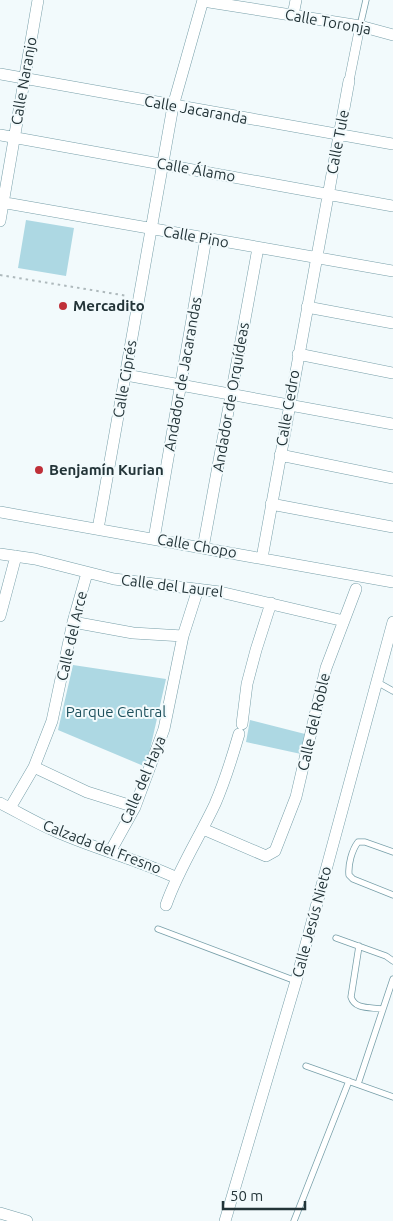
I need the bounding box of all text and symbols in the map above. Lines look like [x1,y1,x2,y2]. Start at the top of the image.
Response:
street label: Calle Toronja [284,6,373,37]
street label: Calle Naranjo [7,35,40,126]
street label: Calle Jacaranda [143,92,249,127]
street label: Calle Tule [323,108,352,176]
street label: Calle Álamo [155,154,237,185]
street label: Calle Pino [162,222,230,251]
street label: Andador de Jacarandas [161,295,204,453]
place label: Mercadito [73,297,145,314]
marker: Mercadito [57,300,69,312]
street label: Andador de Orquídeas [209,321,252,473]
street label: Calle Ciprés [109,339,140,419]
street label: Calle Cedro [272,368,303,447]
place label: Benjamín Kurian [49,461,164,478]
marker: Benjamín Kurian [33,464,45,476]
street label: Calle Chopo [156,530,238,561]
street label: Calle del Laurel [120,571,224,600]
street label: Calle del Arce [53,589,90,682]
street label: Calle del Roble [294,671,333,773]
park label: Parque Central [66,703,166,720]
street label: Calle del Haya [116,733,169,826]
street label: Calzada del Fresno [41,816,164,877]
street label: Calle Jesús Nieto [288,864,335,979]
scale bar [223,1178,306,1210]
text: 50 m [230,1187,263,1204]

